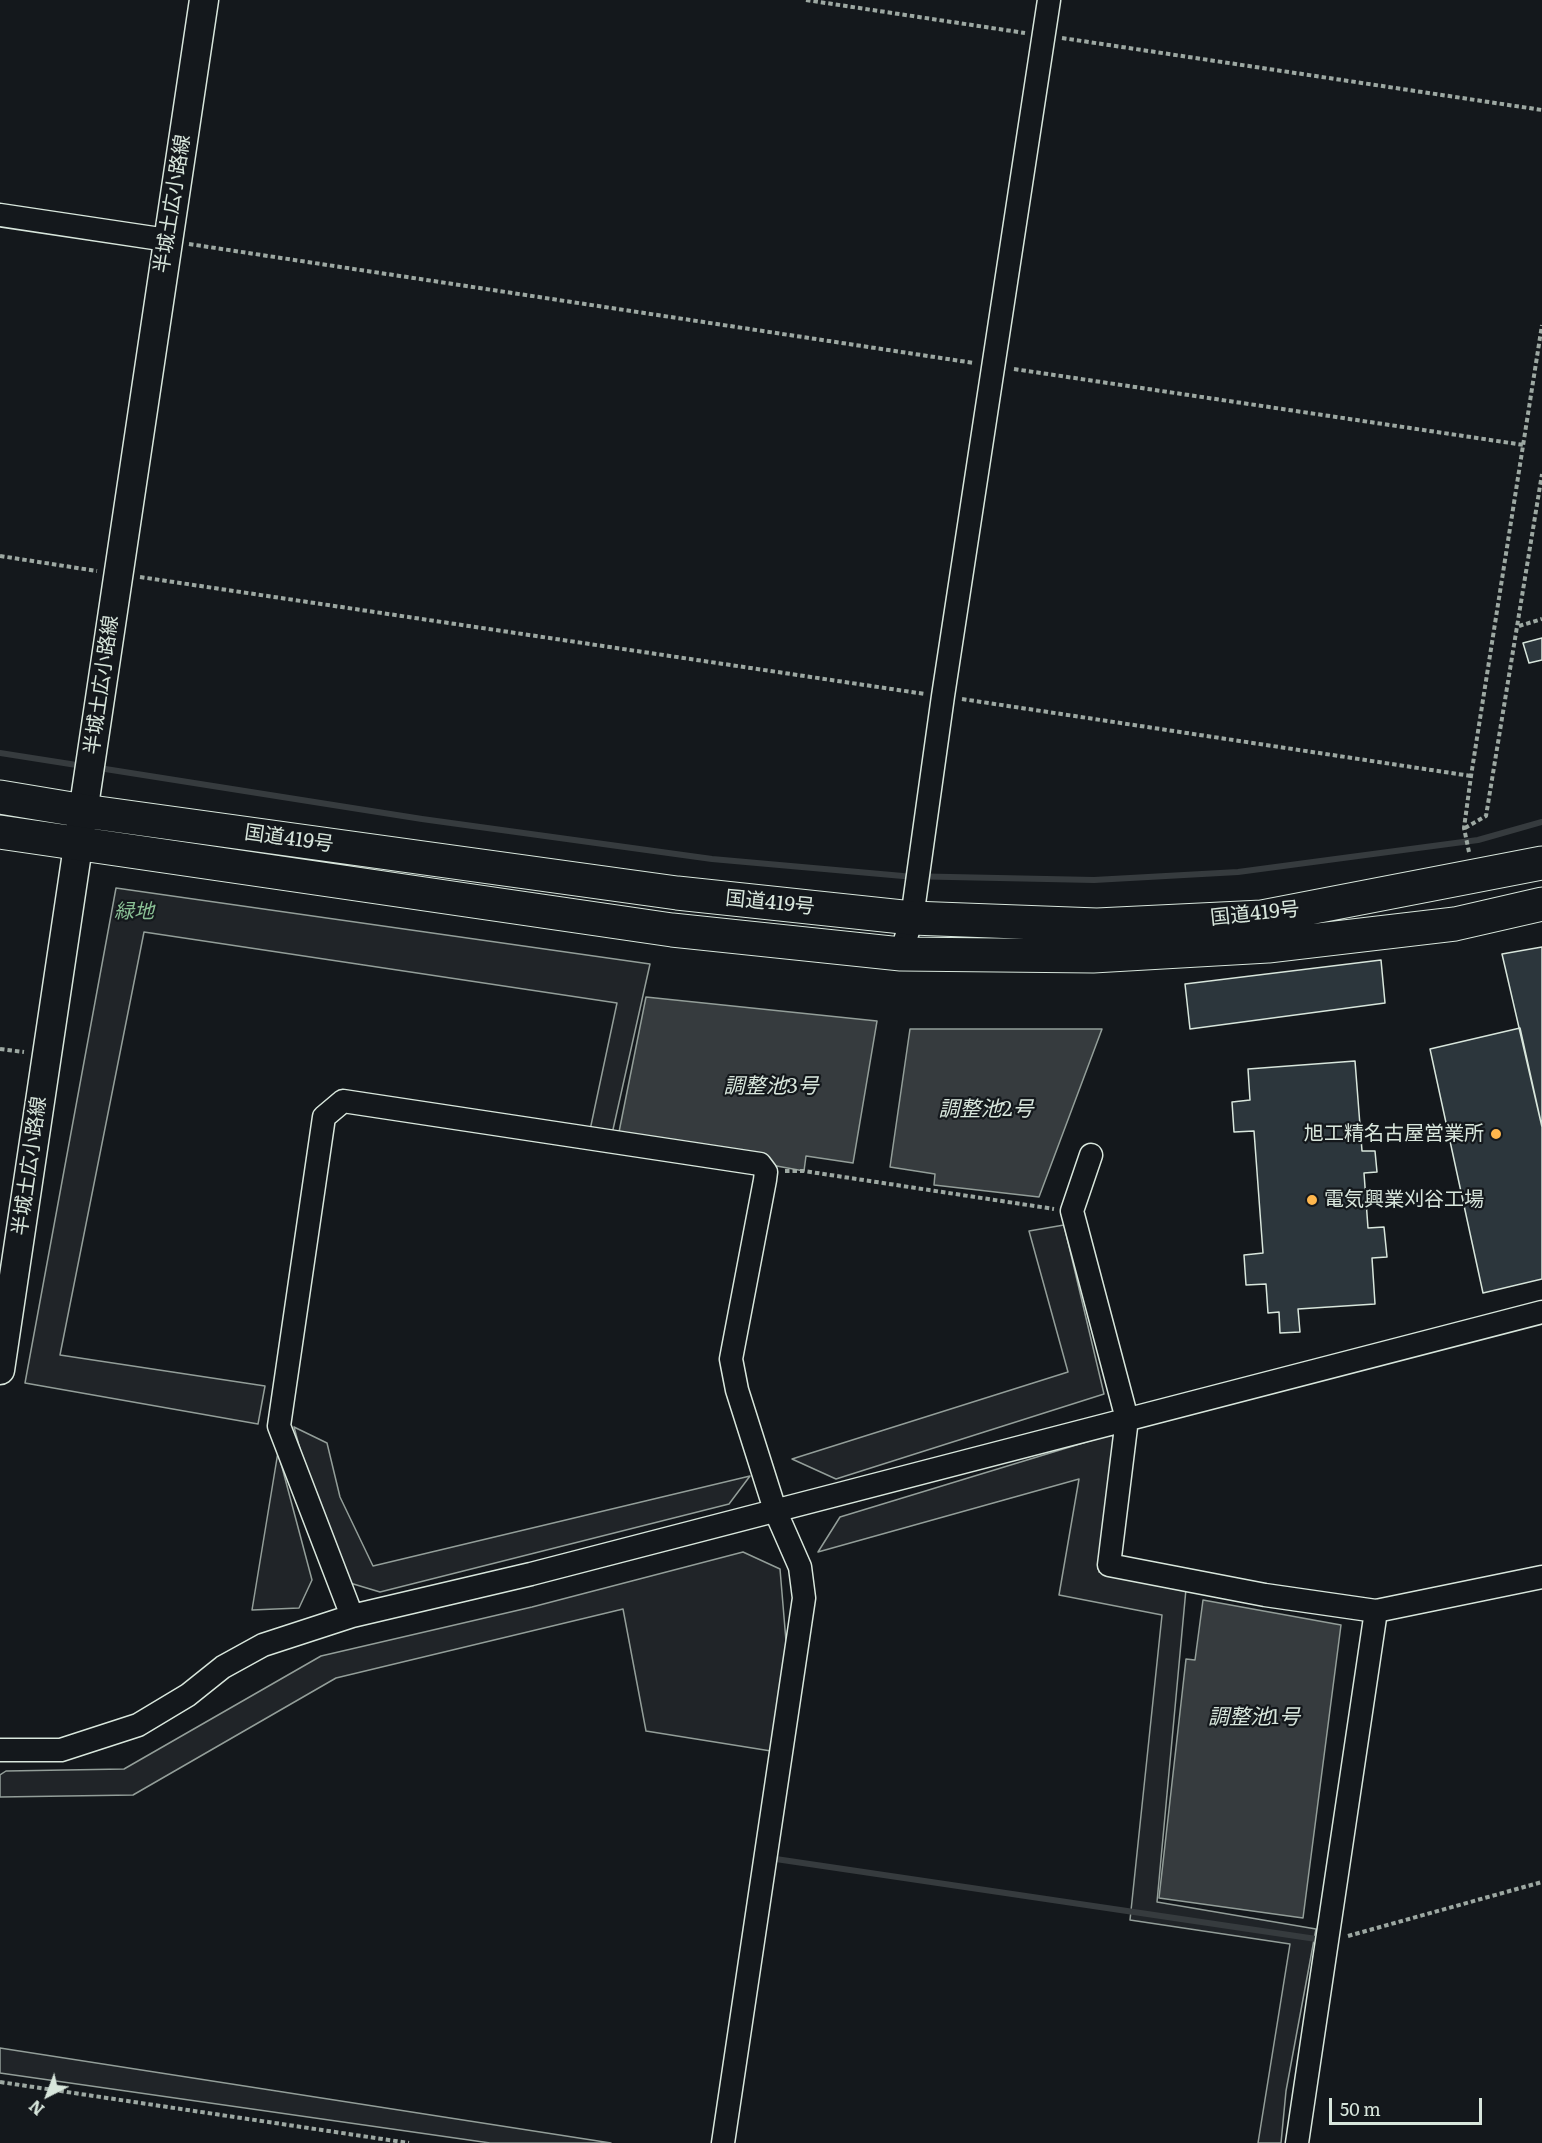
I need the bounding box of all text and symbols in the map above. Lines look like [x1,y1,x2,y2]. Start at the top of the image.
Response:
street label: 半城土広小路線 [150,133,196,275]
street label: 半城土広小路線 [80,614,124,756]
street label: 国道419号 [243,821,335,857]
street label: 国道419号 [724,886,816,920]
street label: 国道419号 [1209,897,1301,931]
park label: 緑地 [114,900,154,924]
water label: 調整池3号 [723,1074,819,1100]
street label: 半城土広小路線 [8,1095,52,1237]
water label: 調整池2号 [939,1097,1033,1123]
place label: 旭工精名古屋営業所 [1304,1122,1484,1146]
marker: 旭工精名古屋営業所 [1489,1127,1503,1141]
place label: 電気興業刈谷工場 [1324,1188,1484,1212]
marker: 電気興業刈谷工場 [1305,1193,1319,1207]
water label: 調整池1号 [1208,1705,1300,1731]
north arrow [18,2065,78,2125]
scale bar [1332,2086,1485,2124]
text: N [23,2095,49,2122]
text: 50 m [1340,2095,1381,2122]

